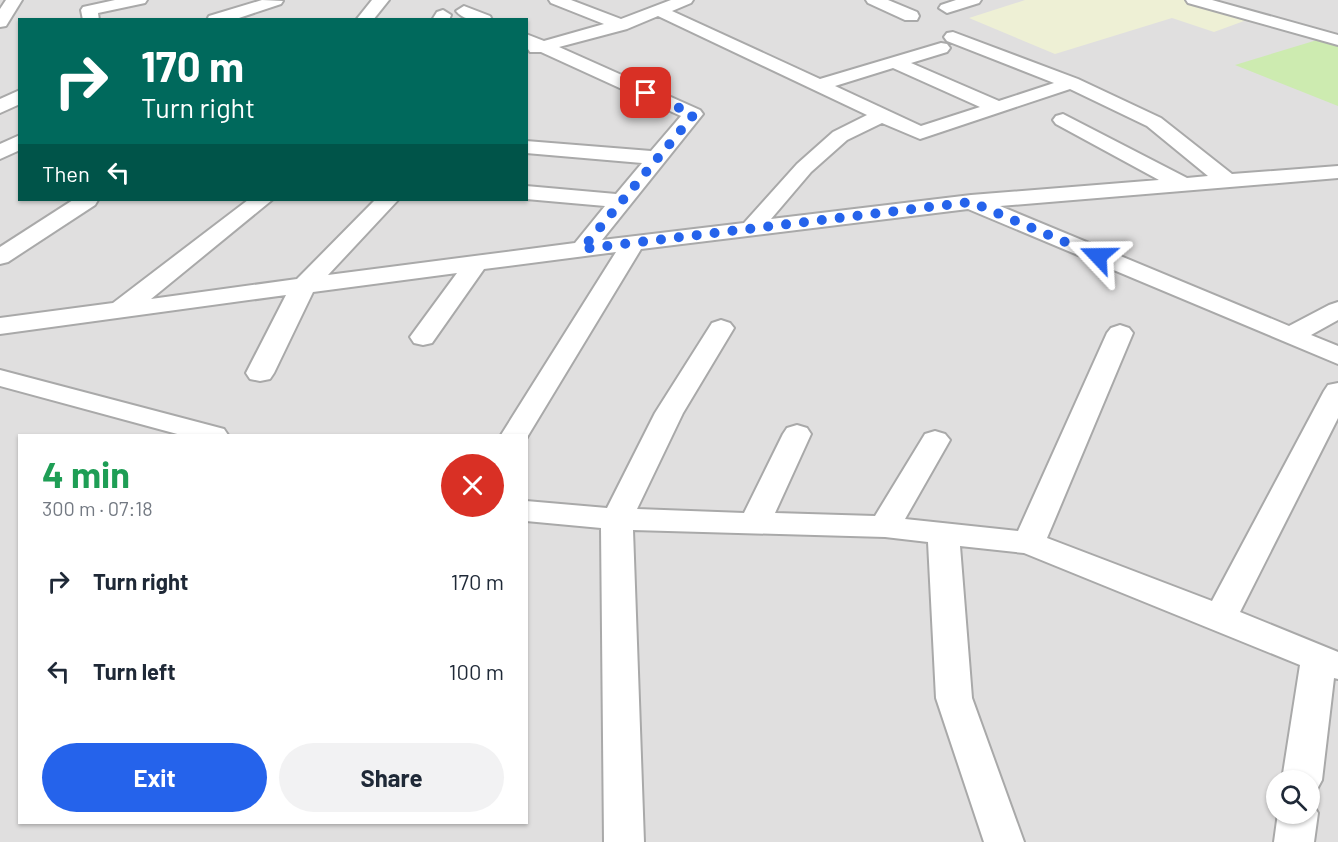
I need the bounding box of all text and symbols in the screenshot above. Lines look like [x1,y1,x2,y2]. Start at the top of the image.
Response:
text: 170 m [141,40,244,90]
icon: right [42,42,120,120]
pin [620,67,671,118]
icon: arrive [629,76,662,109]
text: Turn right [141,91,255,123]
icon: left [102,156,135,189]
text: Then [42,160,90,186]
position arrow [1066,224,1130,288]
text: 4 min [42,452,130,495]
button: close [441,454,504,517]
text: 300 m · 07:18 [42,496,153,520]
icon: right [42,565,75,598]
text: Turn right [93,568,188,594]
text: 170 m [451,568,504,594]
icon: left [42,655,75,688]
text: Turn left [93,658,176,684]
text: 100 m [449,658,504,684]
button: Exit [42,743,267,812]
button: Share [279,743,504,812]
map controls [1266,770,1320,824]
button: search [1266,770,1320,824]

